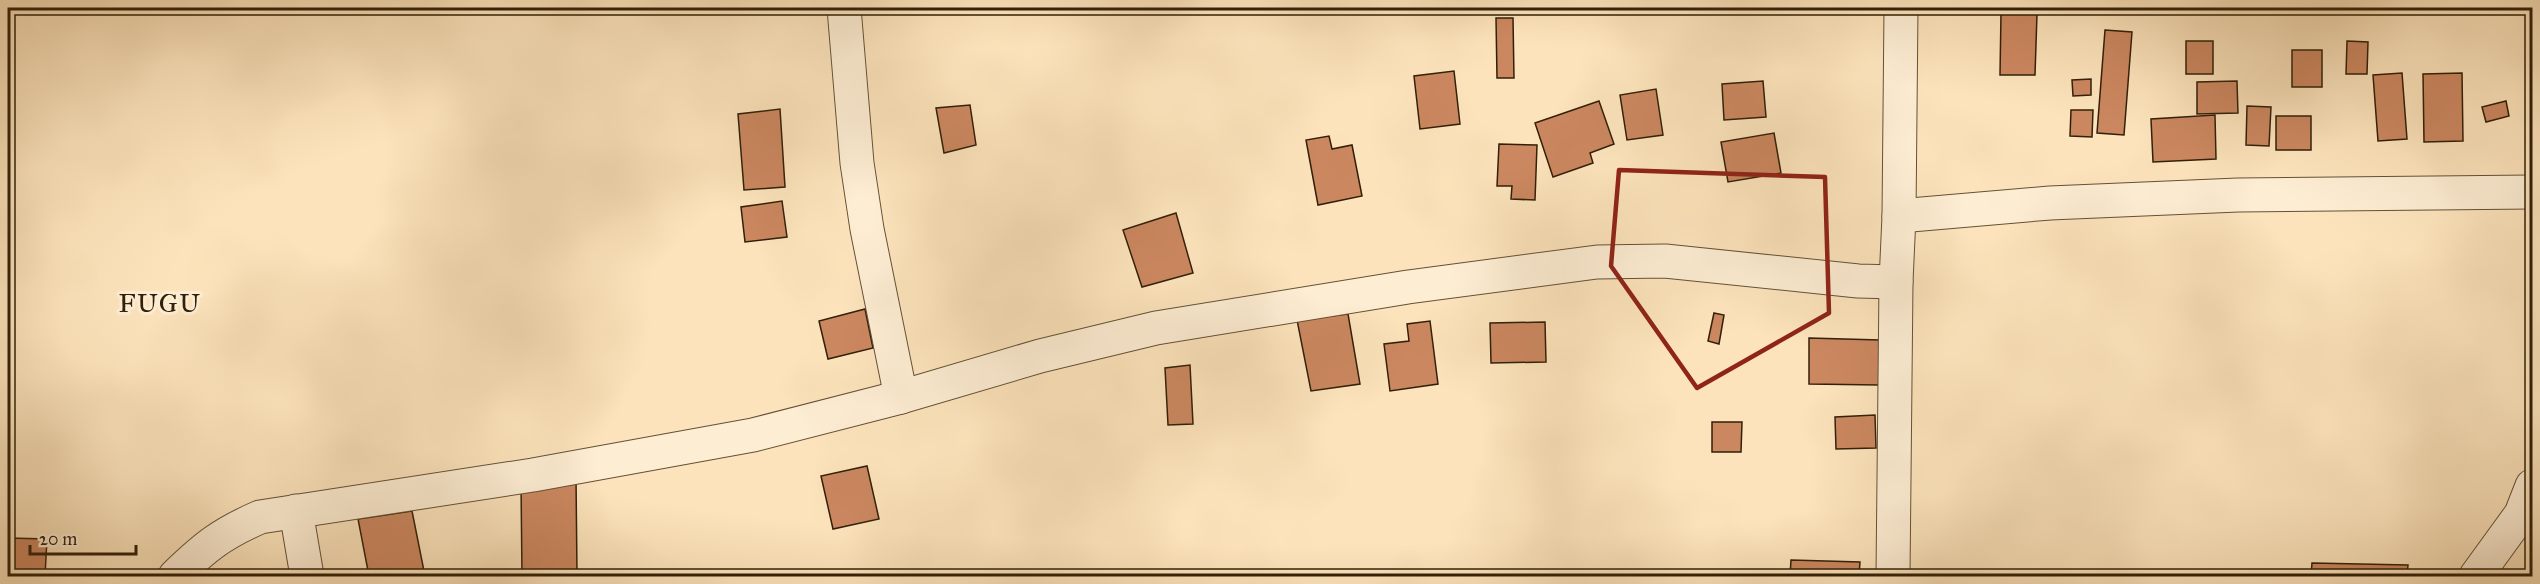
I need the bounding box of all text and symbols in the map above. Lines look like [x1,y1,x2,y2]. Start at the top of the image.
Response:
district label: FUGU [119,287,201,319]
scale bar [30,518,136,556]
text: 20 m [39,528,77,550]

